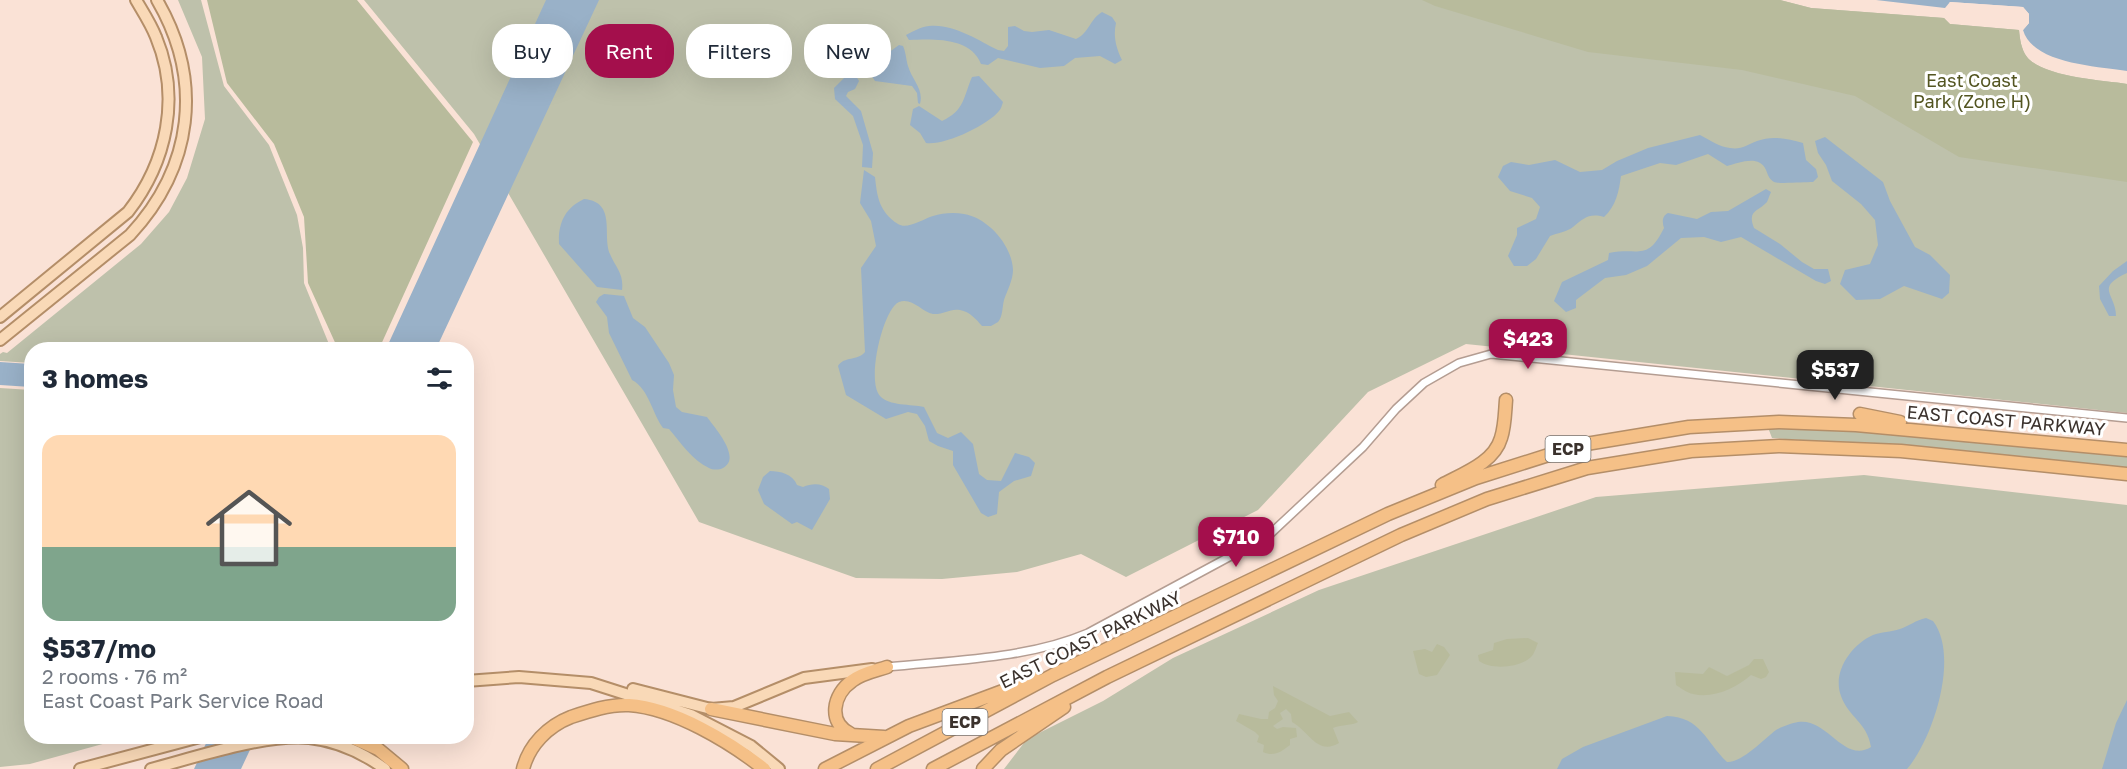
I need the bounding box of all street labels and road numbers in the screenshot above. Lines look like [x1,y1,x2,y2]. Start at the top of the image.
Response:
street label: EAST COAST PARKWAY [1906,400,2107,440]
road number: ECP [1546,436,1590,462]
street label: EAST COAST PARKWAY [996,585,1185,693]
road number: ECP [942,709,988,735]

